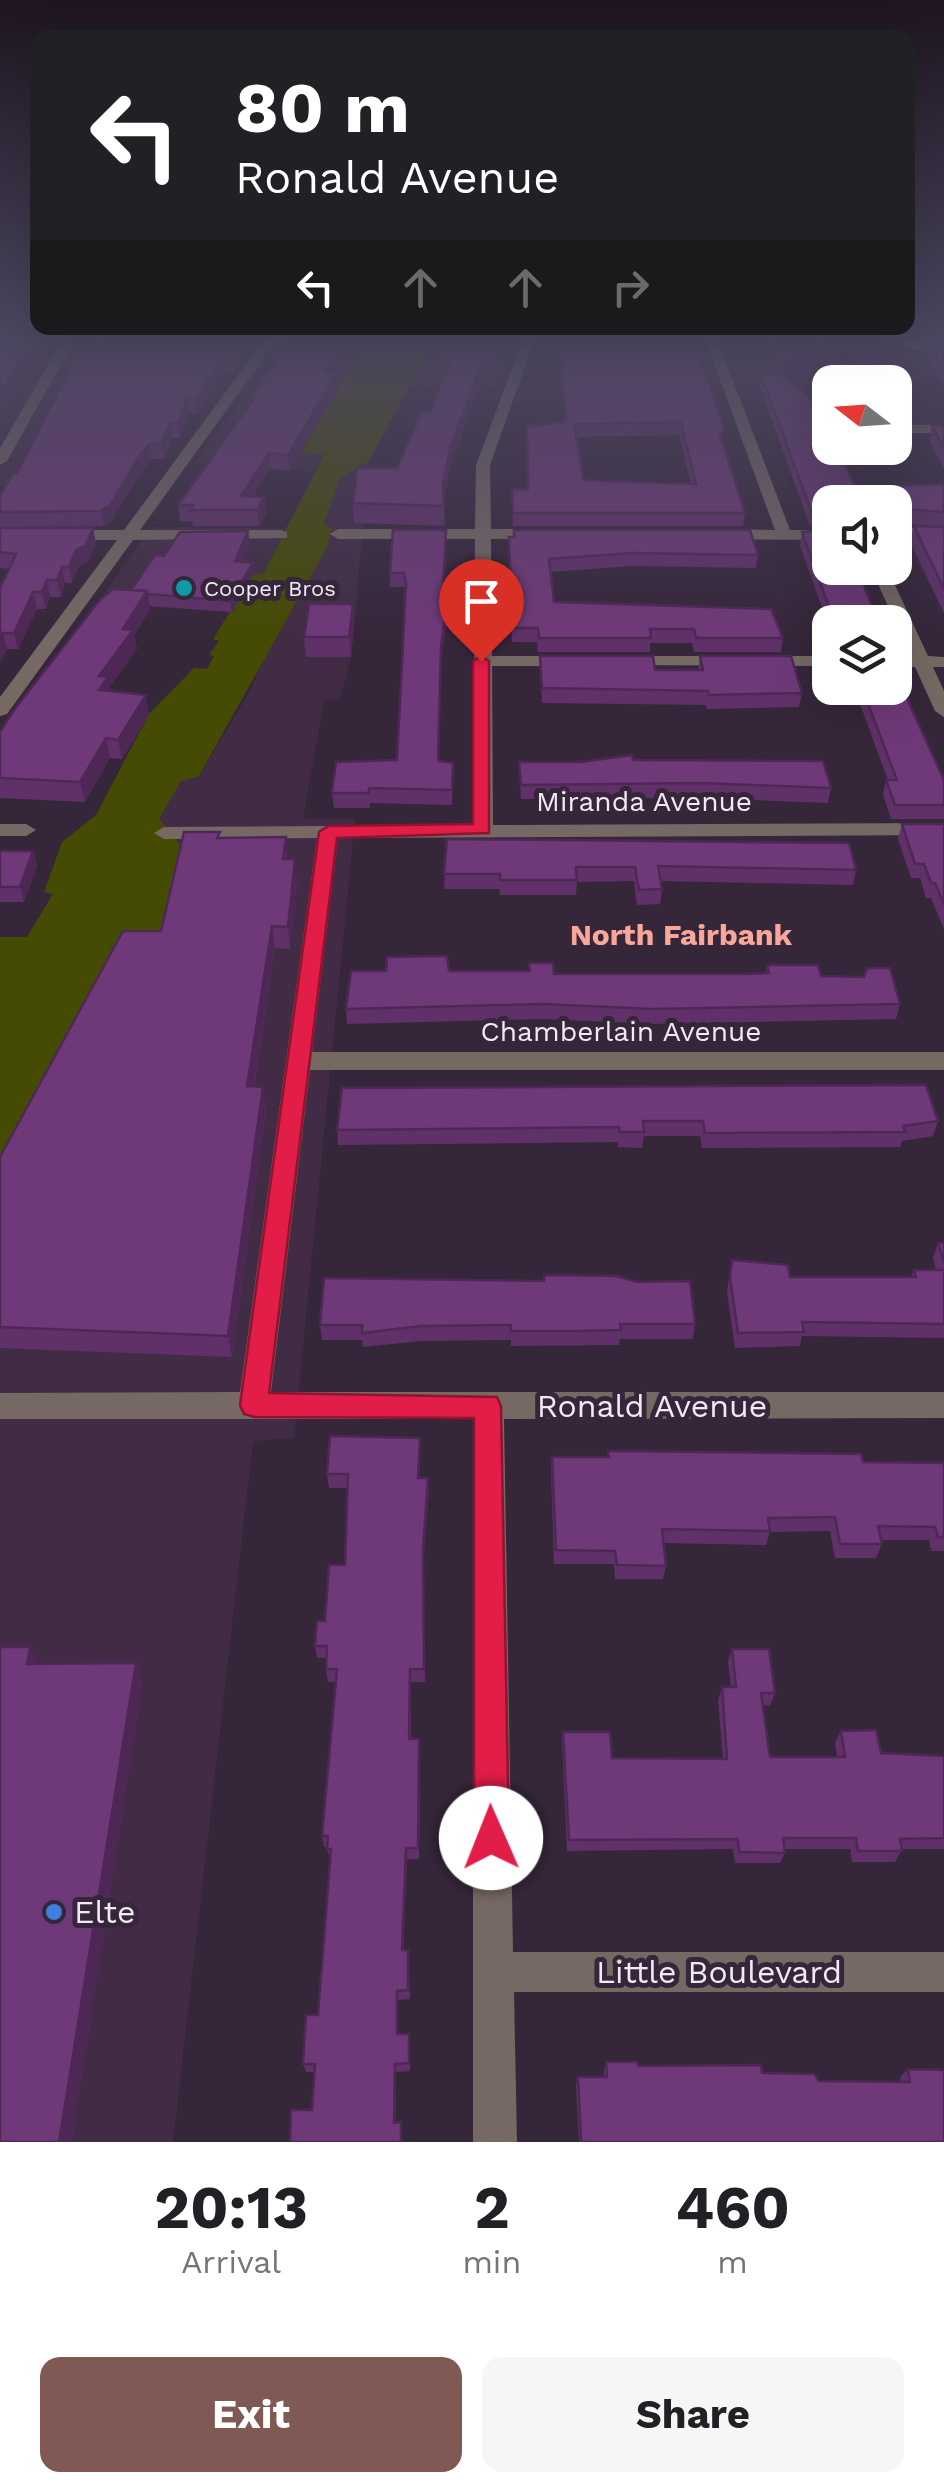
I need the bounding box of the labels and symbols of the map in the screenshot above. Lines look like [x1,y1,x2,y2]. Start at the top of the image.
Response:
north arrow [812,365,912,465]
pin [439,559,524,662]
place label: Cooper Bros [204,576,336,601]
marker: Cooper Bros [173,577,195,599]
street label: Miranda Avenue [536,785,752,818]
district label: North Fairbank [570,917,793,952]
street label: Chamberlain Avenue [481,1015,761,1048]
street label: Ronald Avenue [537,1387,767,1425]
position arrow [439,1786,543,1890]
place label: Elte [74,1893,135,1931]
marker: Elte [43,1901,65,1923]
street label: Little Boulevard [596,1953,842,1991]

